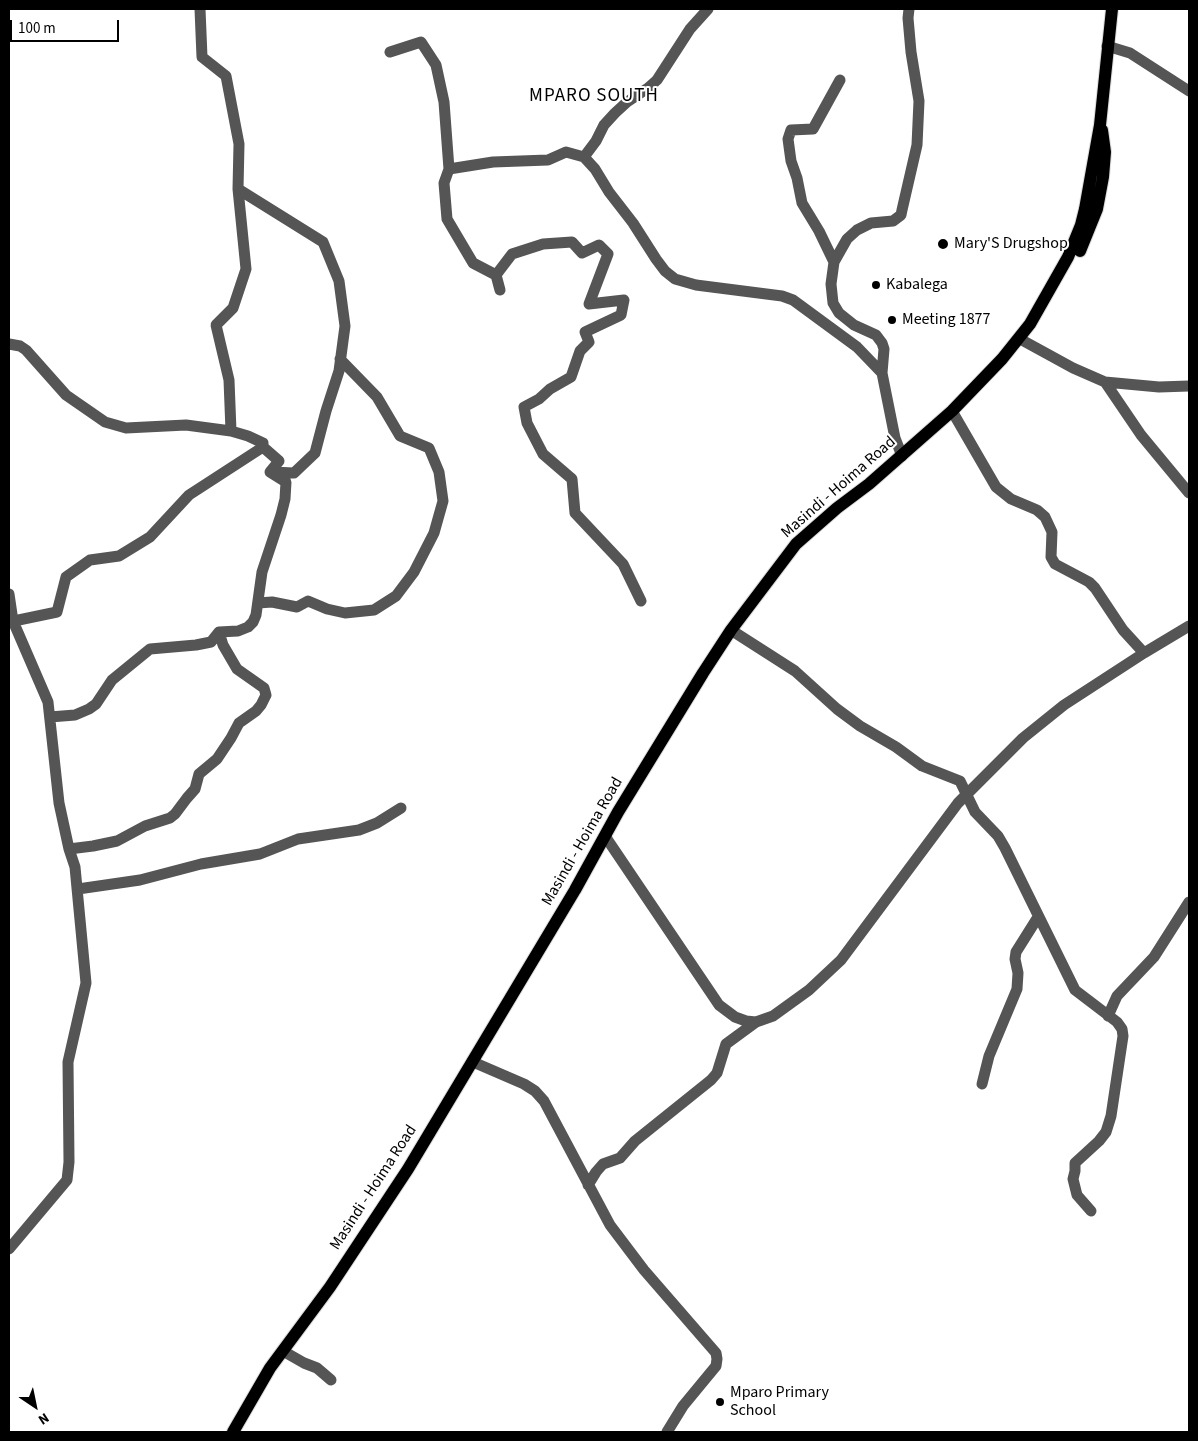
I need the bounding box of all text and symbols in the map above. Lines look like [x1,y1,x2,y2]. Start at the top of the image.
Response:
scale bar [12,10,121,42]
text: 100 m [18,18,56,39]
district label: MPARO SOUTH [528,86,660,108]
place label: Mary'S Drugshop [954,234,1068,254]
marker: Mary'S Drugshop [936,237,950,251]
place label: Kabalega [886,275,948,295]
marker: Kabalega [870,279,882,291]
place label: Meeting 1877 [902,310,991,330]
marker: Meeting 1877 [886,314,898,326]
street label: Masindi - Hoima Road [778,433,900,543]
street label: Masindi - Hoima Road [538,774,628,910]
street label: Masindi - Hoima Road [326,1122,422,1254]
north arrow [10,1381,60,1431]
place label: Mparo Primary School [730,1383,829,1421]
marker: Mparo Primary School [714,1396,726,1408]
text: N [34,1408,53,1429]

